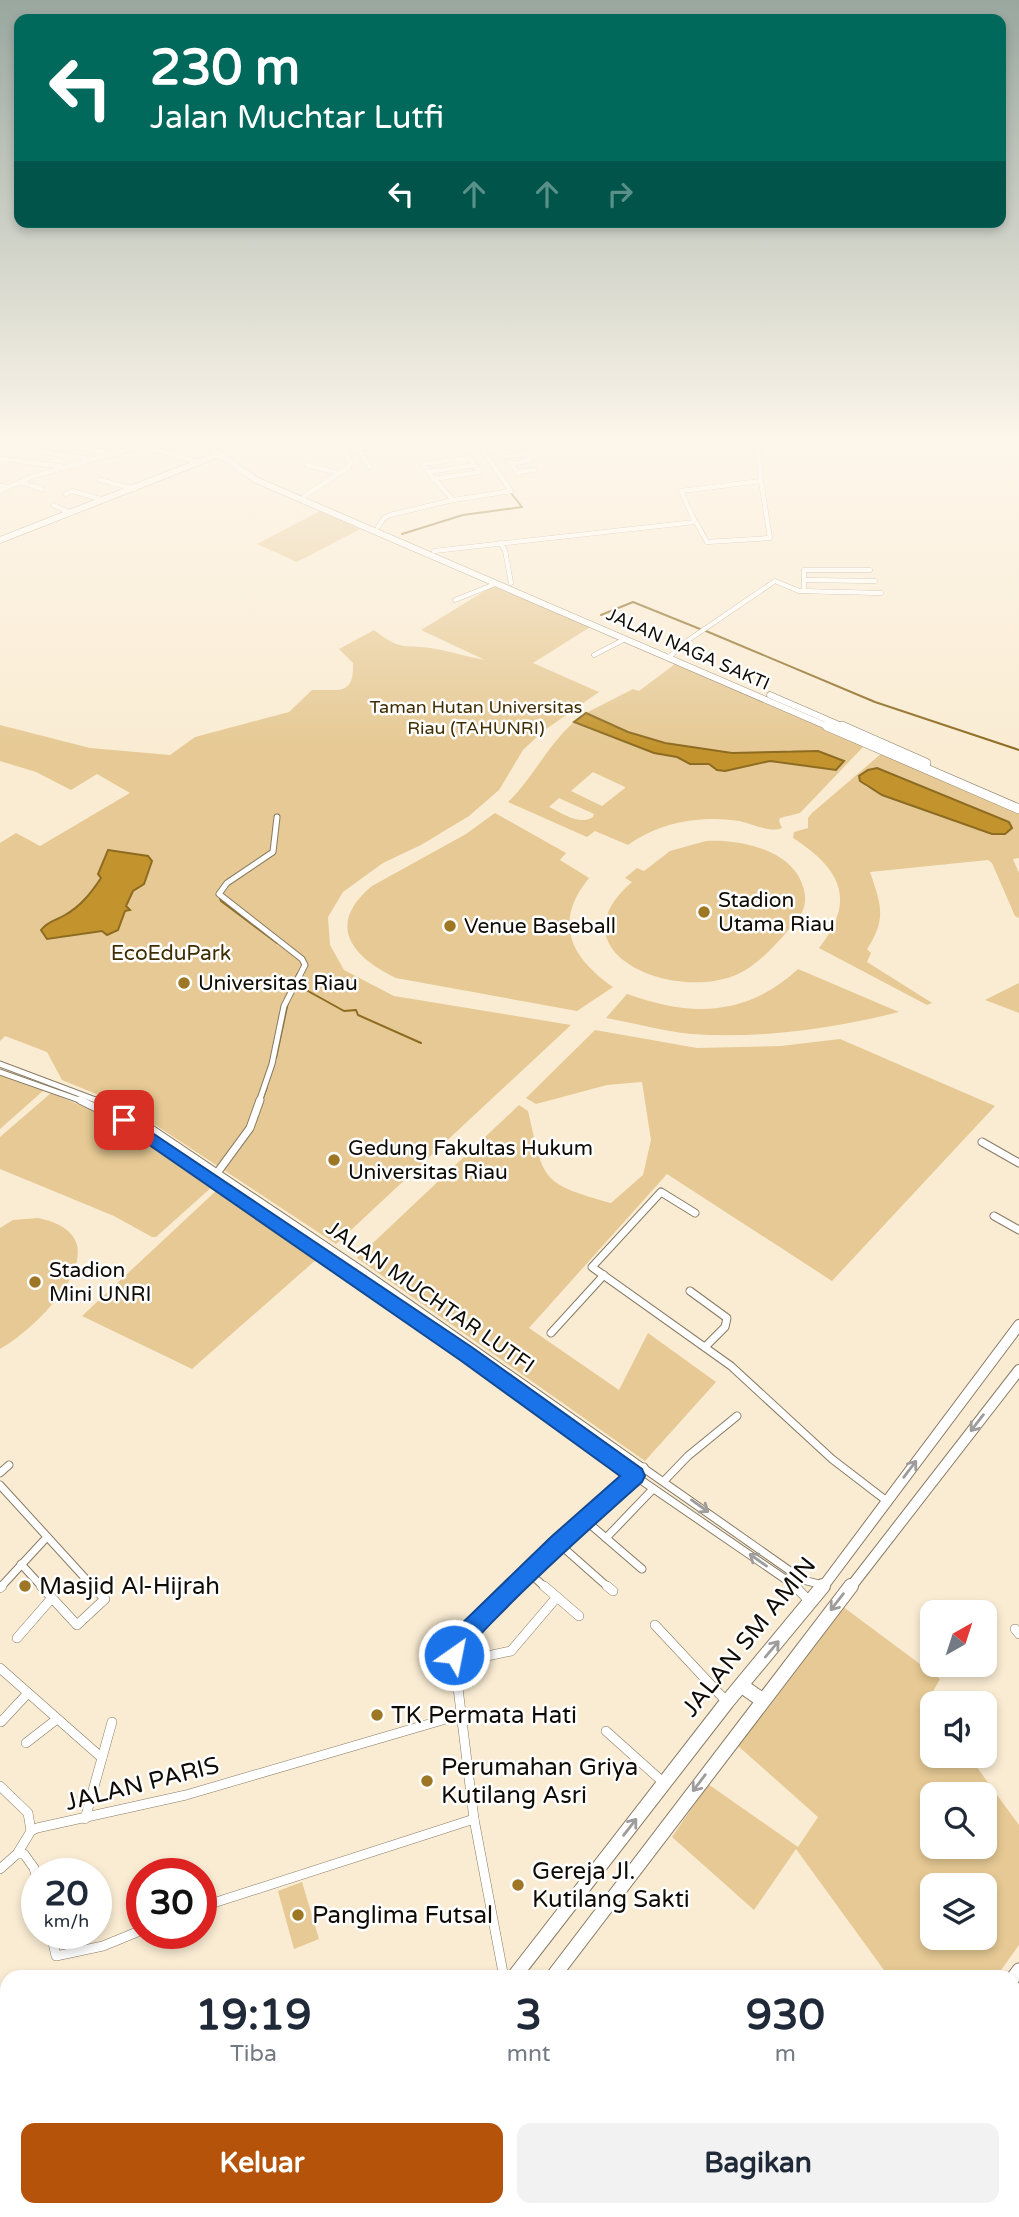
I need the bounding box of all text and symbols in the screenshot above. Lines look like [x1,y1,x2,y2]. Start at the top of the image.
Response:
text: 230 m [150,39,300,98]
icon: left [35,42,126,133]
text: Jalan Muchtar Lutfi [150,99,444,137]
icon: left [382,175,420,213]
icon: ahead [455,175,493,213]
icon: ahead [528,175,566,213]
icon: right [601,175,639,213]
street label: JALAN NAGA SAKTI [603,603,773,695]
park label: Taman Hutan Universitas Riau (TAHUNRI) [370,696,582,739]
place label: Stadion Utama Riau [718,888,835,937]
marker: Stadion Utama Riau [696,904,712,920]
place label: Venue Baseball [464,914,616,939]
marker: Venue Baseball [442,918,458,934]
park label: EcoEduPark [111,941,231,966]
place label: Universitas Riau [198,971,358,996]
marker: Universitas Riau [176,975,192,991]
pin [94,1090,154,1150]
icon: arrive [105,1101,143,1139]
place label: Gedung Fakultas Hukum Universitas Riau [348,1136,593,1185]
marker: Gedung Fakultas Hukum Universitas Riau [326,1152,342,1168]
street label: JALAN MUCHTAR LUTFI [321,1215,539,1379]
place label: Stadion Mini UNRI [49,1258,152,1307]
marker: Stadion Mini UNRI [27,1274,43,1290]
one-way arrow [969,1413,984,1432]
one-way arrow [903,1460,918,1479]
one-way arrow [690,1499,709,1513]
street label: JALAN SM AMIN [676,1551,822,1723]
one-way arrow [749,1553,768,1567]
place label: Masjid Al-Hijrah [39,1572,220,1601]
marker: Masjid Al-Hijrah [17,1578,33,1594]
one-way arrow [829,1593,844,1611]
north arrow [920,1600,998,1676]
map controls [920,1600,997,1950]
position arrow [417,1618,491,1692]
one-way arrow [764,1641,780,1659]
button: sound [920,1691,997,1768]
place label: TK Permata Hati [391,1701,577,1730]
marker: TK Permata Hati [369,1707,385,1723]
street label: JALAN PARIS [62,1751,222,1817]
place label: Perumahan Griya Kutilang Asri [441,1753,638,1810]
marker: Perumahan Griya Kutilang Asri [419,1773,435,1789]
one-way arrow [691,1773,706,1792]
button: search [920,1782,997,1859]
one-way arrow [622,1818,637,1837]
place label: Gereja Jl. Kutilang Sakti [532,1857,690,1914]
speed limit sign: 30 [126,1858,217,1949]
text: 20 [45,1873,88,1915]
button: layers [920,1873,997,1950]
marker: Gereja Jl. Kutilang Sakti [510,1877,526,1893]
place label: Panglima Futsal [312,1901,493,1930]
marker: Panglima Futsal [290,1907,306,1923]
text: km/h [44,1910,89,1932]
text: 19:19 [195,1990,312,2041]
text: 3 [515,1990,542,2041]
text: 930 [746,1990,825,2041]
text: Tiba [230,2040,277,2068]
text: mnt [507,2040,550,2068]
text: m [775,2040,796,2068]
button: Keluar [21,2123,503,2203]
button: Bagikan [517,2123,999,2203]

